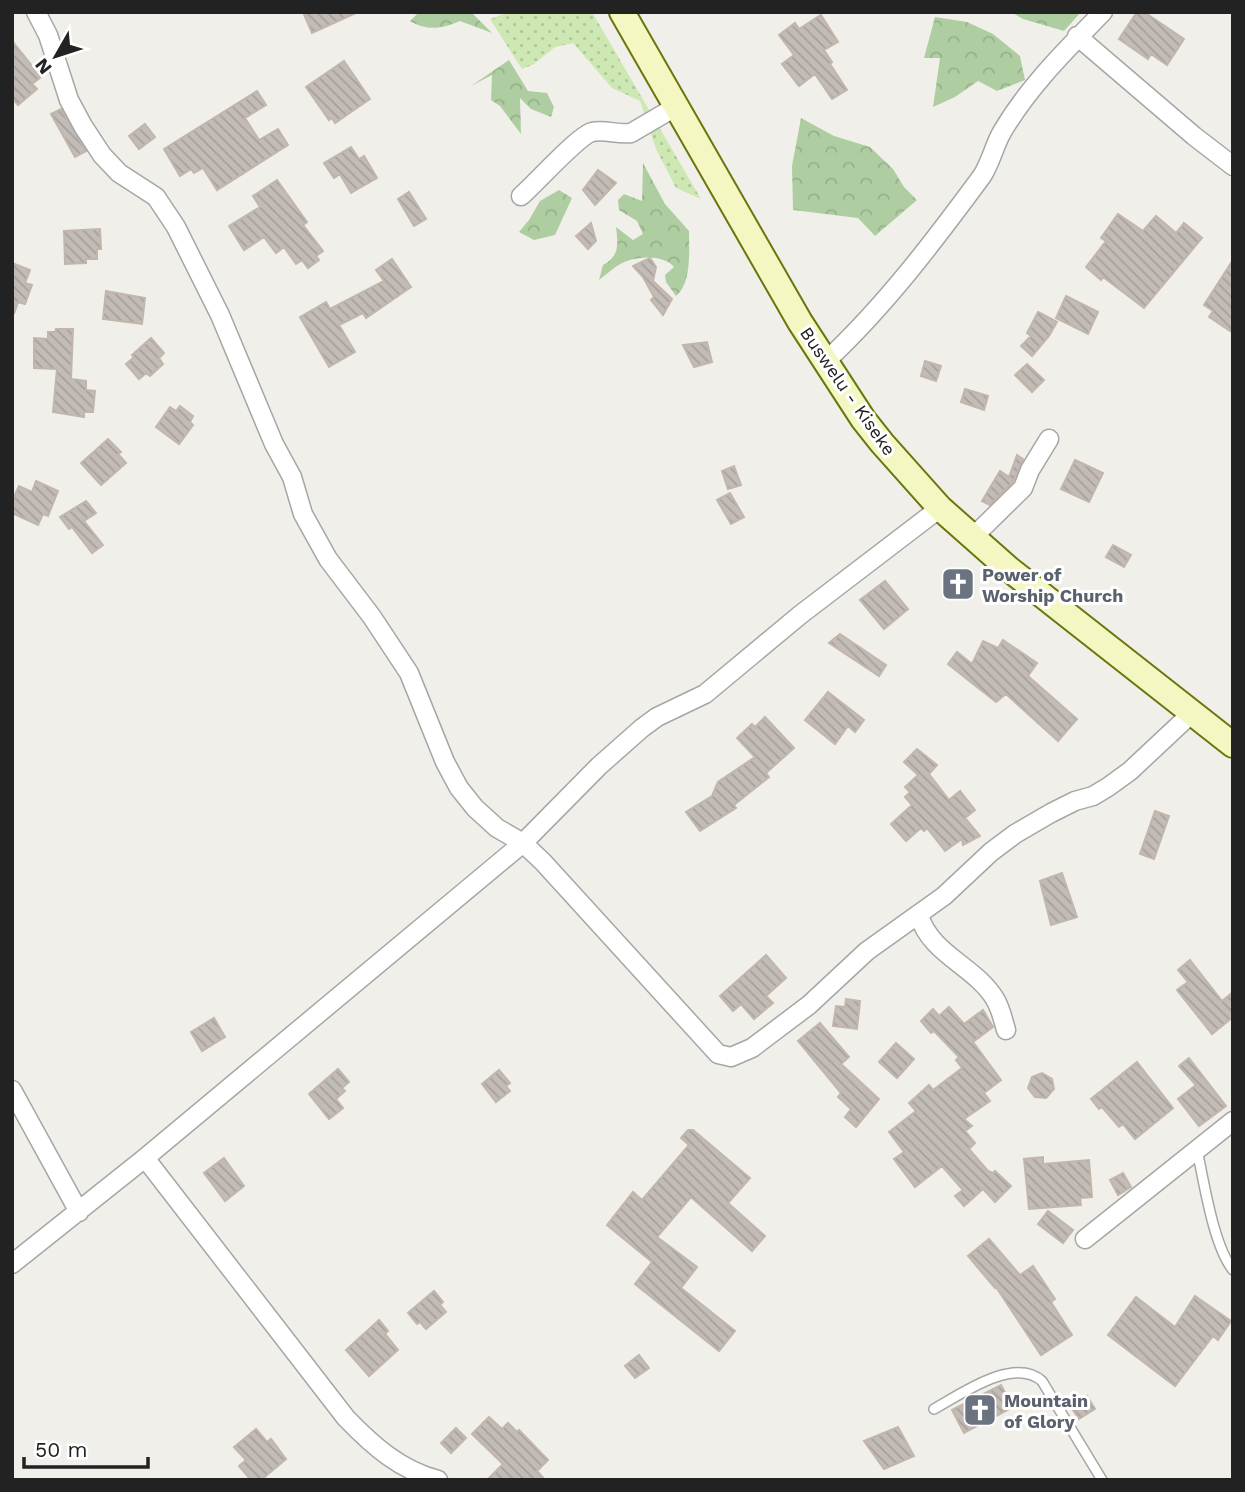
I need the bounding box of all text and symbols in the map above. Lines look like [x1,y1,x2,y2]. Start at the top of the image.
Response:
north arrow [21,21,91,91]
text: N [30,54,57,79]
street label: Buswelu - Kiseke [796,323,900,459]
place label: Power of Worship Church [982,564,1123,606]
church icon: Power of Worship Church [939,565,977,603]
place label: Mountain of Glory [1004,1390,1088,1432]
church icon: Mountain of Glory [961,1391,999,1429]
scale bar [24,1426,149,1470]
text: 50 m [35,1437,87,1462]

